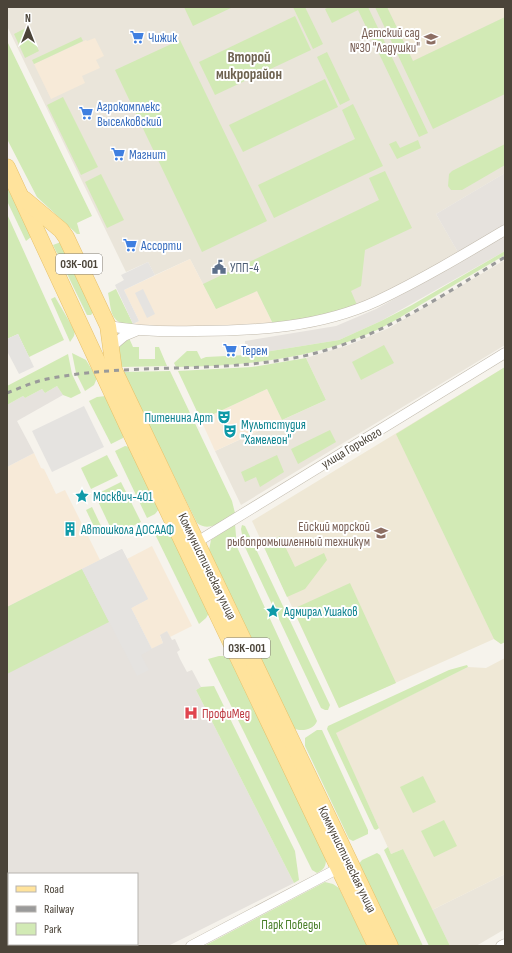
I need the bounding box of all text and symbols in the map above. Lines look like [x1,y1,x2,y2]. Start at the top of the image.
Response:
north arrow [8,8,48,48]
text: N [25,12,31,25]
place label: Детский сад №30 "Ладушки" [350,25,420,56]
supermarket icon: Чижик [129,29,145,45]
place label: Чижик [148,30,177,46]
school or university icon: Детский сад №30 "Ладушки" [423,31,439,47]
district label: Второй микрорайон [216,48,282,84]
place label: Агрокомплекс Выселковский [96,99,162,130]
supermarket icon: Агрокомплекс Выселковский [78,105,94,121]
supermarket icon: Магнит [110,146,126,162]
place label: Магнит [129,147,166,163]
supermarket icon: Ассорти [122,237,138,253]
place label: Ассорти [140,238,182,254]
road number: 03К-001 [56,254,102,274]
public building icon: УПП-4 [211,259,227,275]
place label: УПП-4 [230,260,259,276]
supermarket icon: Терем [222,342,238,358]
place label: Терем [241,343,268,359]
theatre icon: Питенина Арт [216,409,232,425]
place label: Питенина Арт [144,410,213,426]
place label: Мультстудия "Хамелеон" [241,417,306,448]
theatre icon: Мультстудия "Хамелеон" [222,423,238,439]
street label: улица Горького [318,424,385,472]
place icon: Москвич-401 [74,488,90,504]
place label: Москвич-401 [93,489,153,505]
street label: Коммунистическая улица [174,511,240,622]
place label: Ейский морской рыбопромышленный техникум [227,519,370,550]
building icon: Автошкола ДОСААФ [62,521,78,537]
place label: Автошкола ДОСААФ [80,522,174,538]
school or university icon: Ейский морской рыбопромышленный техникум [373,525,389,541]
place icon: Адмирал Ушаков [265,603,281,619]
place label: Адмирал Ушаков [283,604,358,620]
road number: 03К-001 [224,638,270,658]
hospital icon: ПрофиМед [183,705,199,721]
place label: ПрофиМед [202,706,250,722]
street label: Коммунистическая улица [314,804,380,915]
legend [8,873,138,945]
text: Road [44,882,64,897]
text: Railway [44,902,75,917]
park label: Парк Победы [261,917,321,933]
text: Park [44,922,62,937]

